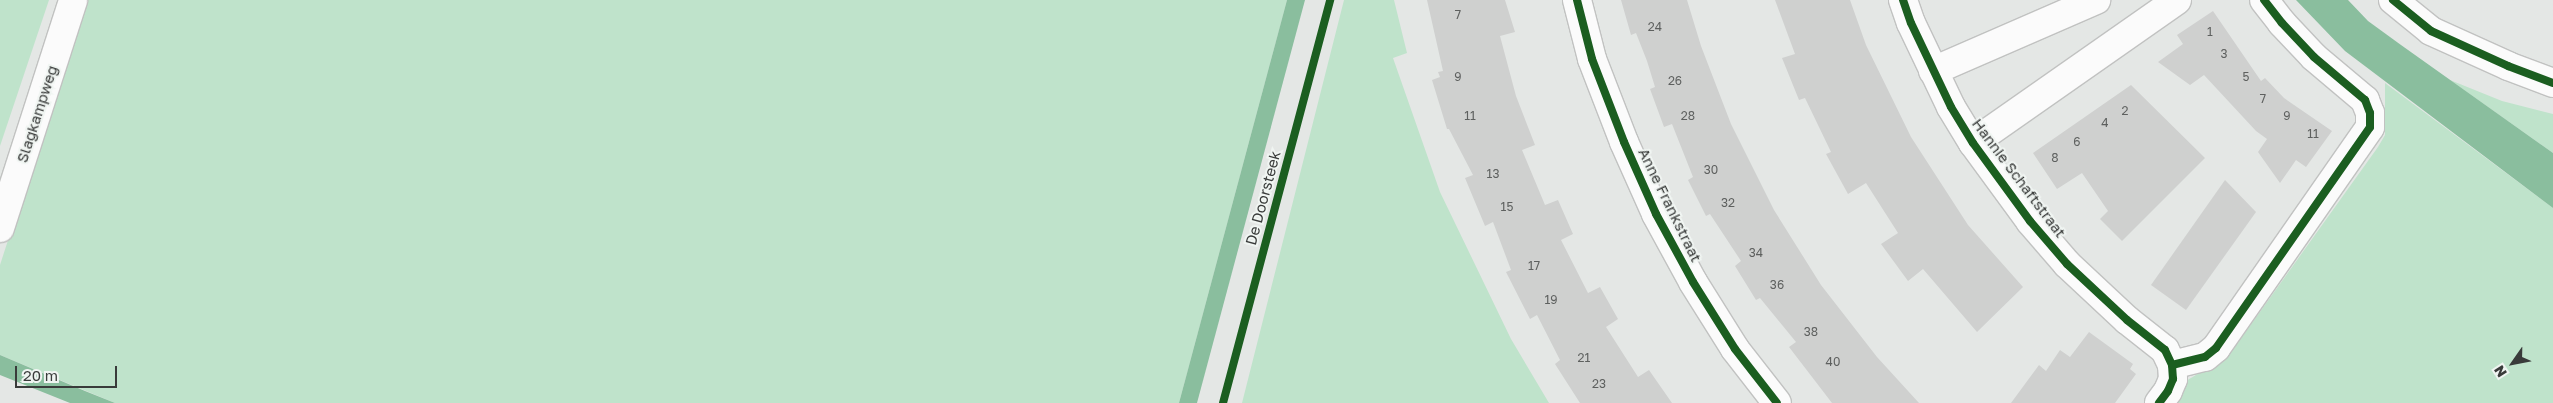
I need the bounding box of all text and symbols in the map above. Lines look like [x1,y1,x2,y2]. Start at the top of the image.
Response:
house number: 7 [1455,8,1461,22]
house number: 24 [1648,20,1662,34]
house number: 1 [2207,25,2213,39]
house number: 3 [2220,47,2228,61]
street label: Slagkampweg [13,63,61,165]
house number: 9 [1454,70,1462,84]
house number: 5 [2243,70,2249,84]
house number: 26 [1668,74,1682,88]
house number: 7 [2260,92,2266,106]
house number: 2 [2122,104,2128,118]
house number: 11 [1464,109,1476,123]
house number: 28 [1681,109,1695,123]
house number: 9 [2283,109,2291,123]
street label: Hannie Schaftstraat [1968,115,2070,241]
house number: 4 [2101,116,2109,130]
house number: 11 [2307,127,2319,141]
house number: 6 [2073,135,2081,149]
street label: Anne Frankstraat [1635,145,1705,265]
street label: De Doorsteek [1242,149,1284,247]
house number: 8 [2051,151,2059,165]
house number: 30 [1704,163,1718,177]
house number: 13 [1487,167,1499,181]
house number: 32 [1721,196,1735,210]
house number: 15 [1501,200,1513,214]
house number: 34 [1749,246,1763,260]
house number: 17 [1528,259,1540,273]
house number: 36 [1770,278,1784,292]
house number: 19 [1544,293,1558,307]
house number: 38 [1804,325,1818,339]
north arrow [2488,338,2538,388]
house number: 21 [1578,351,1590,365]
house number: 40 [1826,355,1840,369]
scale bar [18,356,120,388]
text: N [2490,362,2510,381]
text: 20 m [23,366,58,384]
house number: 23 [1592,377,1606,391]

